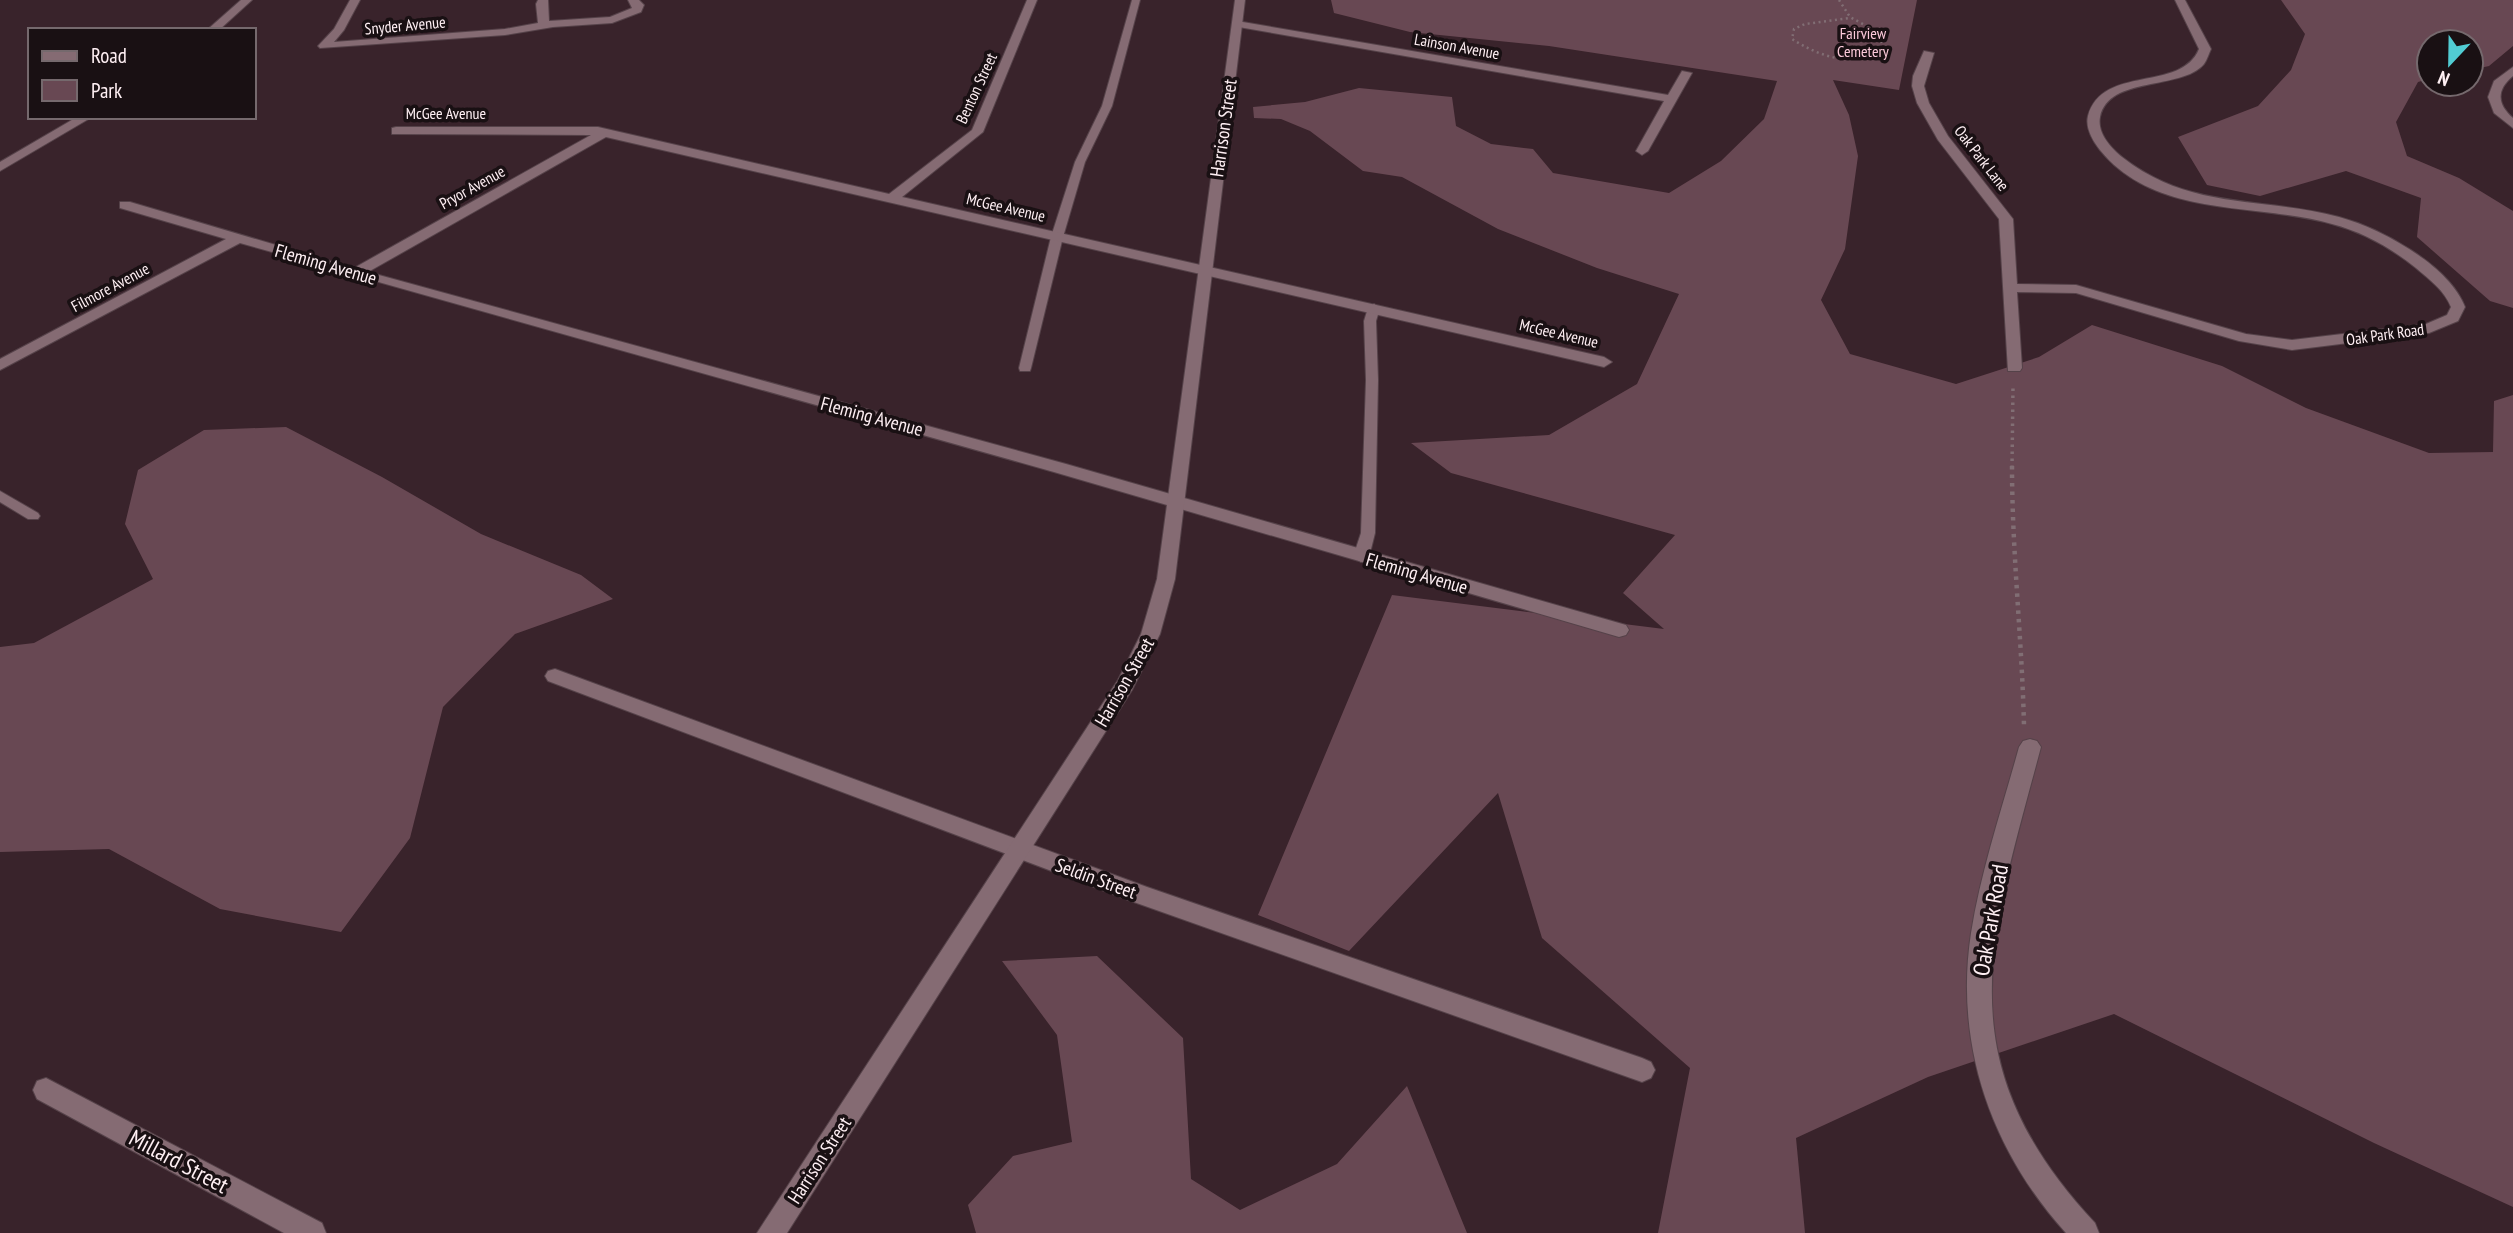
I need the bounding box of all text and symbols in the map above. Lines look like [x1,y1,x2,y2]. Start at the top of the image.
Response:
street label: Snyder Avenue [364,11,446,39]
park label: Fairview Cemetery [1837,23,1889,61]
legend [28,28,256,119]
north arrow [2415,28,2485,98]
street label: Lainson Avenue [1413,29,1501,63]
text: Road [91,42,127,69]
street label: Benton Street [951,49,1001,127]
text: N [2434,66,2453,92]
text: Park [91,77,122,104]
street label: Harrison Street [1204,77,1242,179]
street label: McGee Avenue [406,103,486,123]
street label: Oak Park Lane [1950,121,2014,195]
street label: Pryor Avenue [436,161,508,213]
street label: McGee Avenue [965,188,1047,226]
street label: Fleming Avenue [272,238,380,290]
street label: Filmore Avenue [68,258,152,316]
street label: McGee Avenue [1518,314,1600,352]
street label: Oak Park Road [2345,319,2425,349]
street label: Fleming Avenue [818,391,926,441]
street label: Fleming Avenue [1363,547,1471,599]
street label: Harrison Street [1089,633,1159,731]
street label: Seldin Street [1052,852,1141,904]
street label: Oak Park Road [1966,862,2014,978]
street label: Harrison Street [782,1111,856,1208]
street label: Millard Street [124,1123,234,1200]

